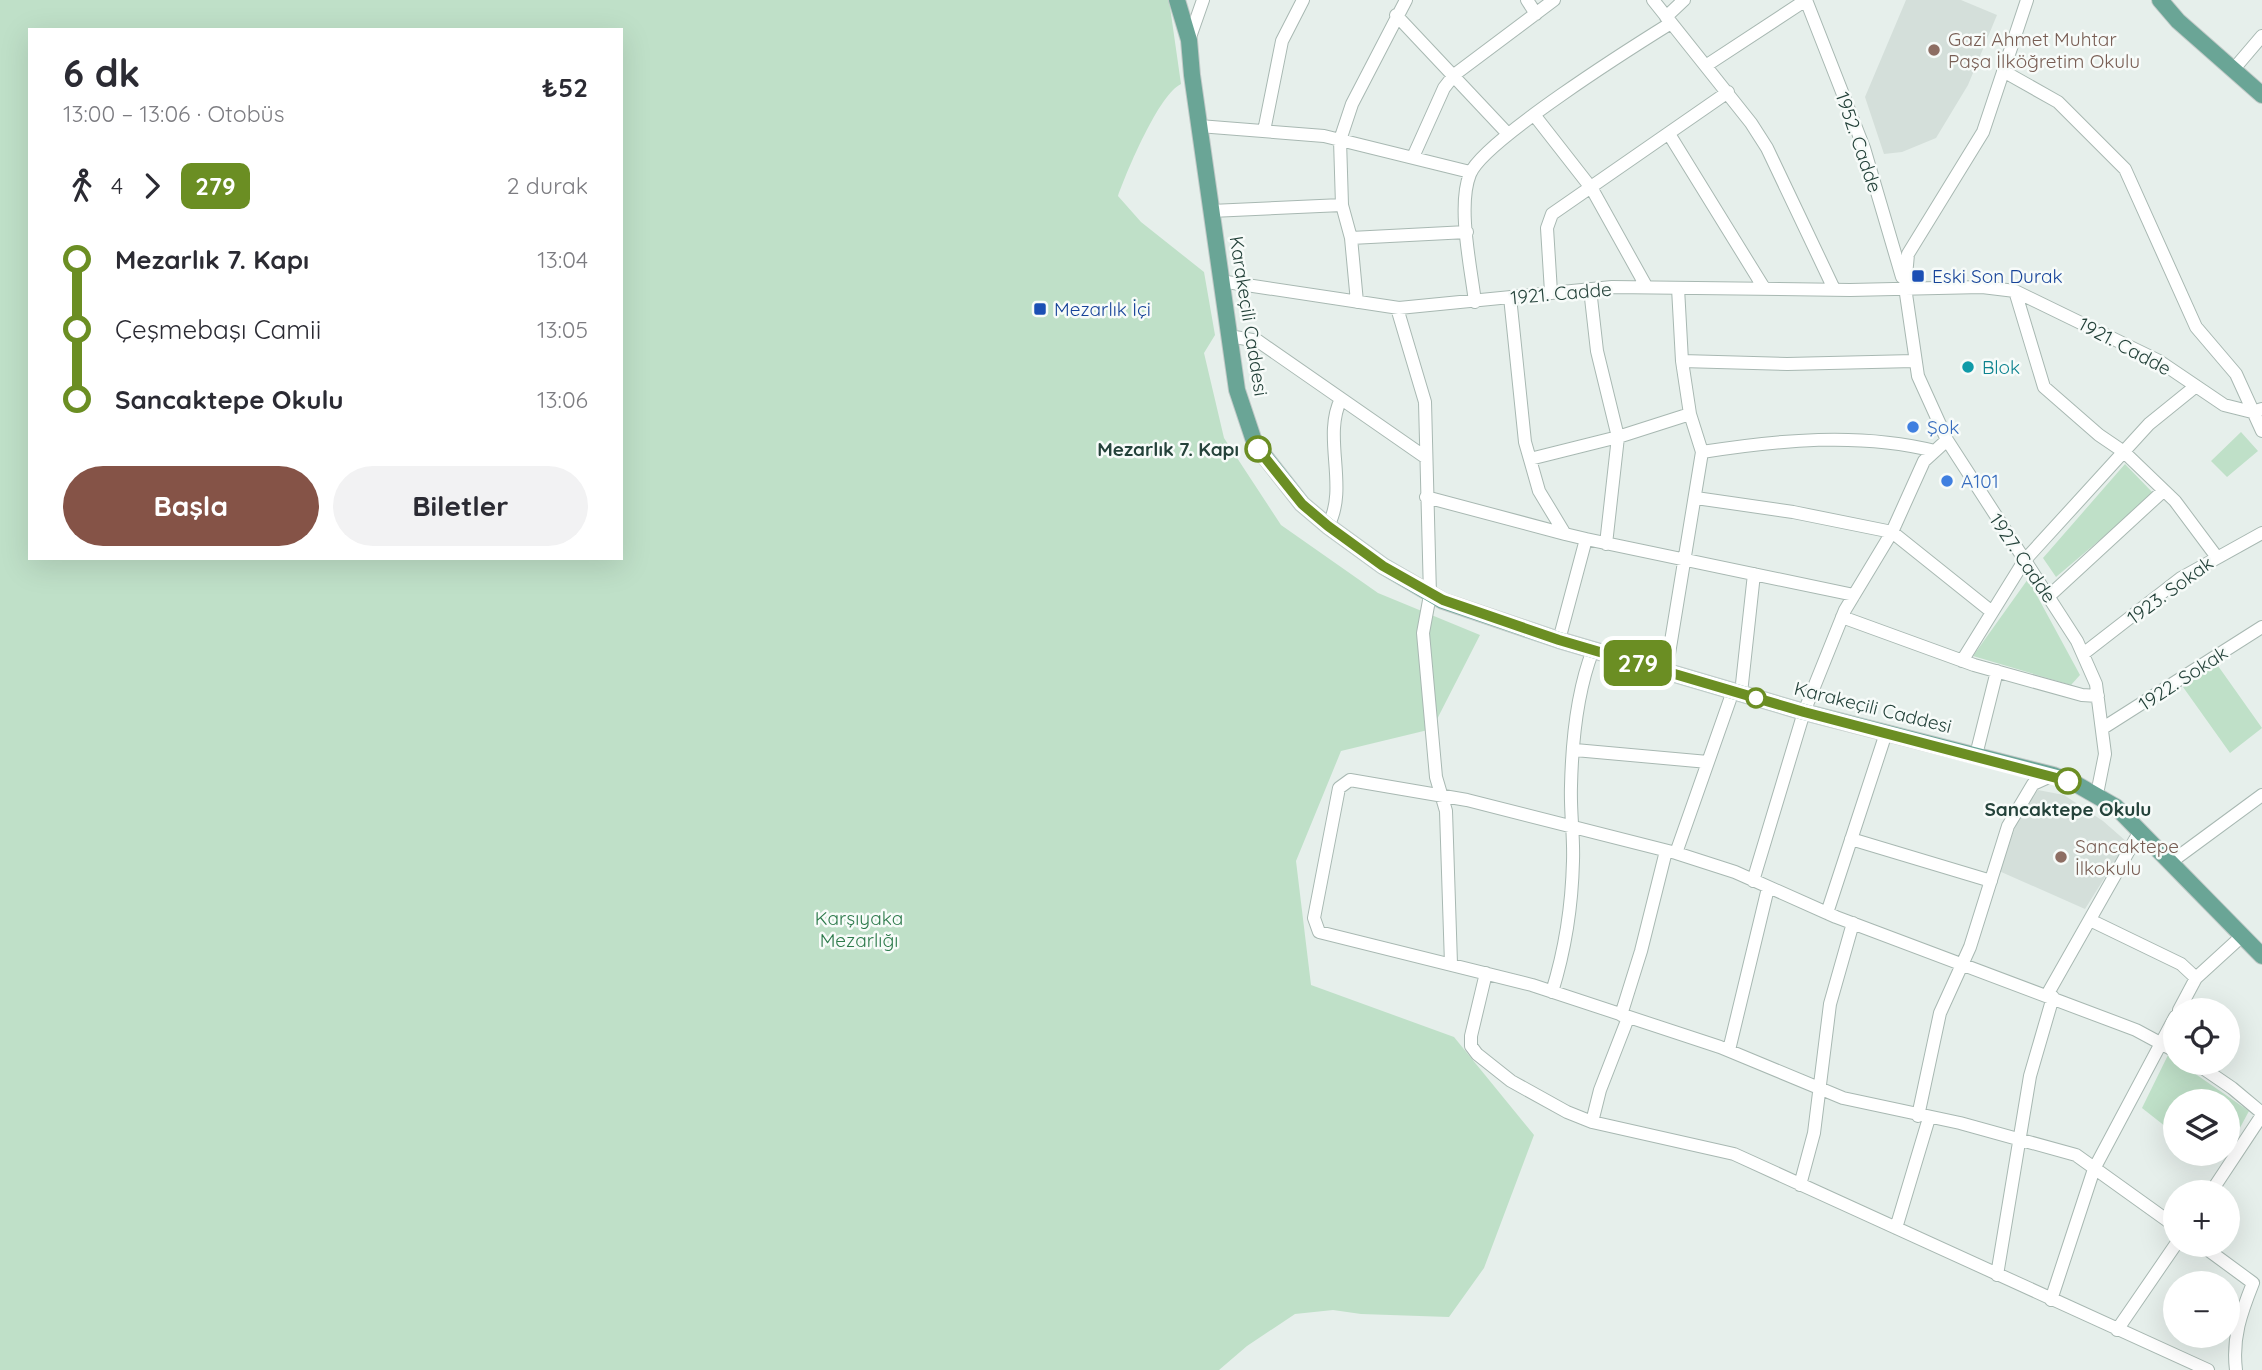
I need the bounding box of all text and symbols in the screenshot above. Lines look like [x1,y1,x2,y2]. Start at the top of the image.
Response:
place label: Gazi Ahmet Muhtar Paşa İlköğretim Okulu [1948,27,2140,73]
marker: Gazi Ahmet Muhtar Paşa İlköğretim Okulu [1926,42,1942,58]
text: 6 dk [63,49,140,97]
text: ₺52 [542,71,588,104]
street label: 1952. Cadde [1831,89,1887,195]
text: 13:00 – 13:06 · Otobüs [63,99,285,128]
icon: walk [63,167,101,205]
icon: forward [133,167,171,205]
text: 4 [111,171,123,200]
text: 279 [195,171,236,201]
text: 2 durak [507,171,588,200]
street label: Karakeçili Caddesi [1225,234,1273,398]
text: Mezarlık 7. Kapı [115,243,309,276]
text: 13:04 [537,245,588,274]
place label: Eski Son Durak [1932,264,2063,288]
marker: Eski Son Durak [1910,268,1926,284]
street label: 1921. Cadde [1509,277,1613,309]
place label: Mezarlık İçi [1054,297,1151,321]
marker: Mezarlık İçi [1032,301,1048,317]
street label: 1921. Cadde [2075,312,2175,380]
text: Çeşmebaşı Camii [115,313,321,346]
text: 13:05 [537,315,588,344]
place label: Blok [1982,355,2020,379]
marker: Blok [1960,359,1976,375]
text: Sancaktepe Okulu [115,383,344,416]
text: 13:06 [537,385,588,414]
place label: Şok [1927,415,1959,439]
marker: Şok [1905,419,1921,435]
marker: Mezarlık 7. Kapı [1245,436,1271,462]
place label: Mezarlık 7. Kapı [1097,437,1239,461]
button: Başla [63,466,319,546]
button: Biletler [333,466,588,546]
place label: A101 [1961,469,1999,493]
marker: A101 [1939,473,1955,489]
street label: 1927. Cadde [1984,509,2062,607]
street label: 1923. Sokak [2122,551,2218,629]
line badge: 279 [1598,640,1678,686]
street label: 1922. Sokak [2134,640,2232,716]
text: 279 [1618,648,1658,678]
street label: Karakeçili Caddesi [1792,676,1954,738]
unlabelled marker [1746,688,1766,708]
marker: Sancaktepe Okulu [2055,768,2081,794]
place label: Sancaktepe Okulu [1984,797,2152,821]
place label: Sancaktepe İlkokulu [2075,834,2179,880]
marker: Sancaktepe İlkokulu [2053,849,2069,865]
park label: Karşıyaka Mezarlığı [815,906,903,952]
map controls [2163,998,2240,1348]
button: locate [2163,998,2240,1075]
button: layers [2163,1089,2240,1166]
button: + [2163,1180,2240,1257]
button: − [2163,1271,2240,1348]

